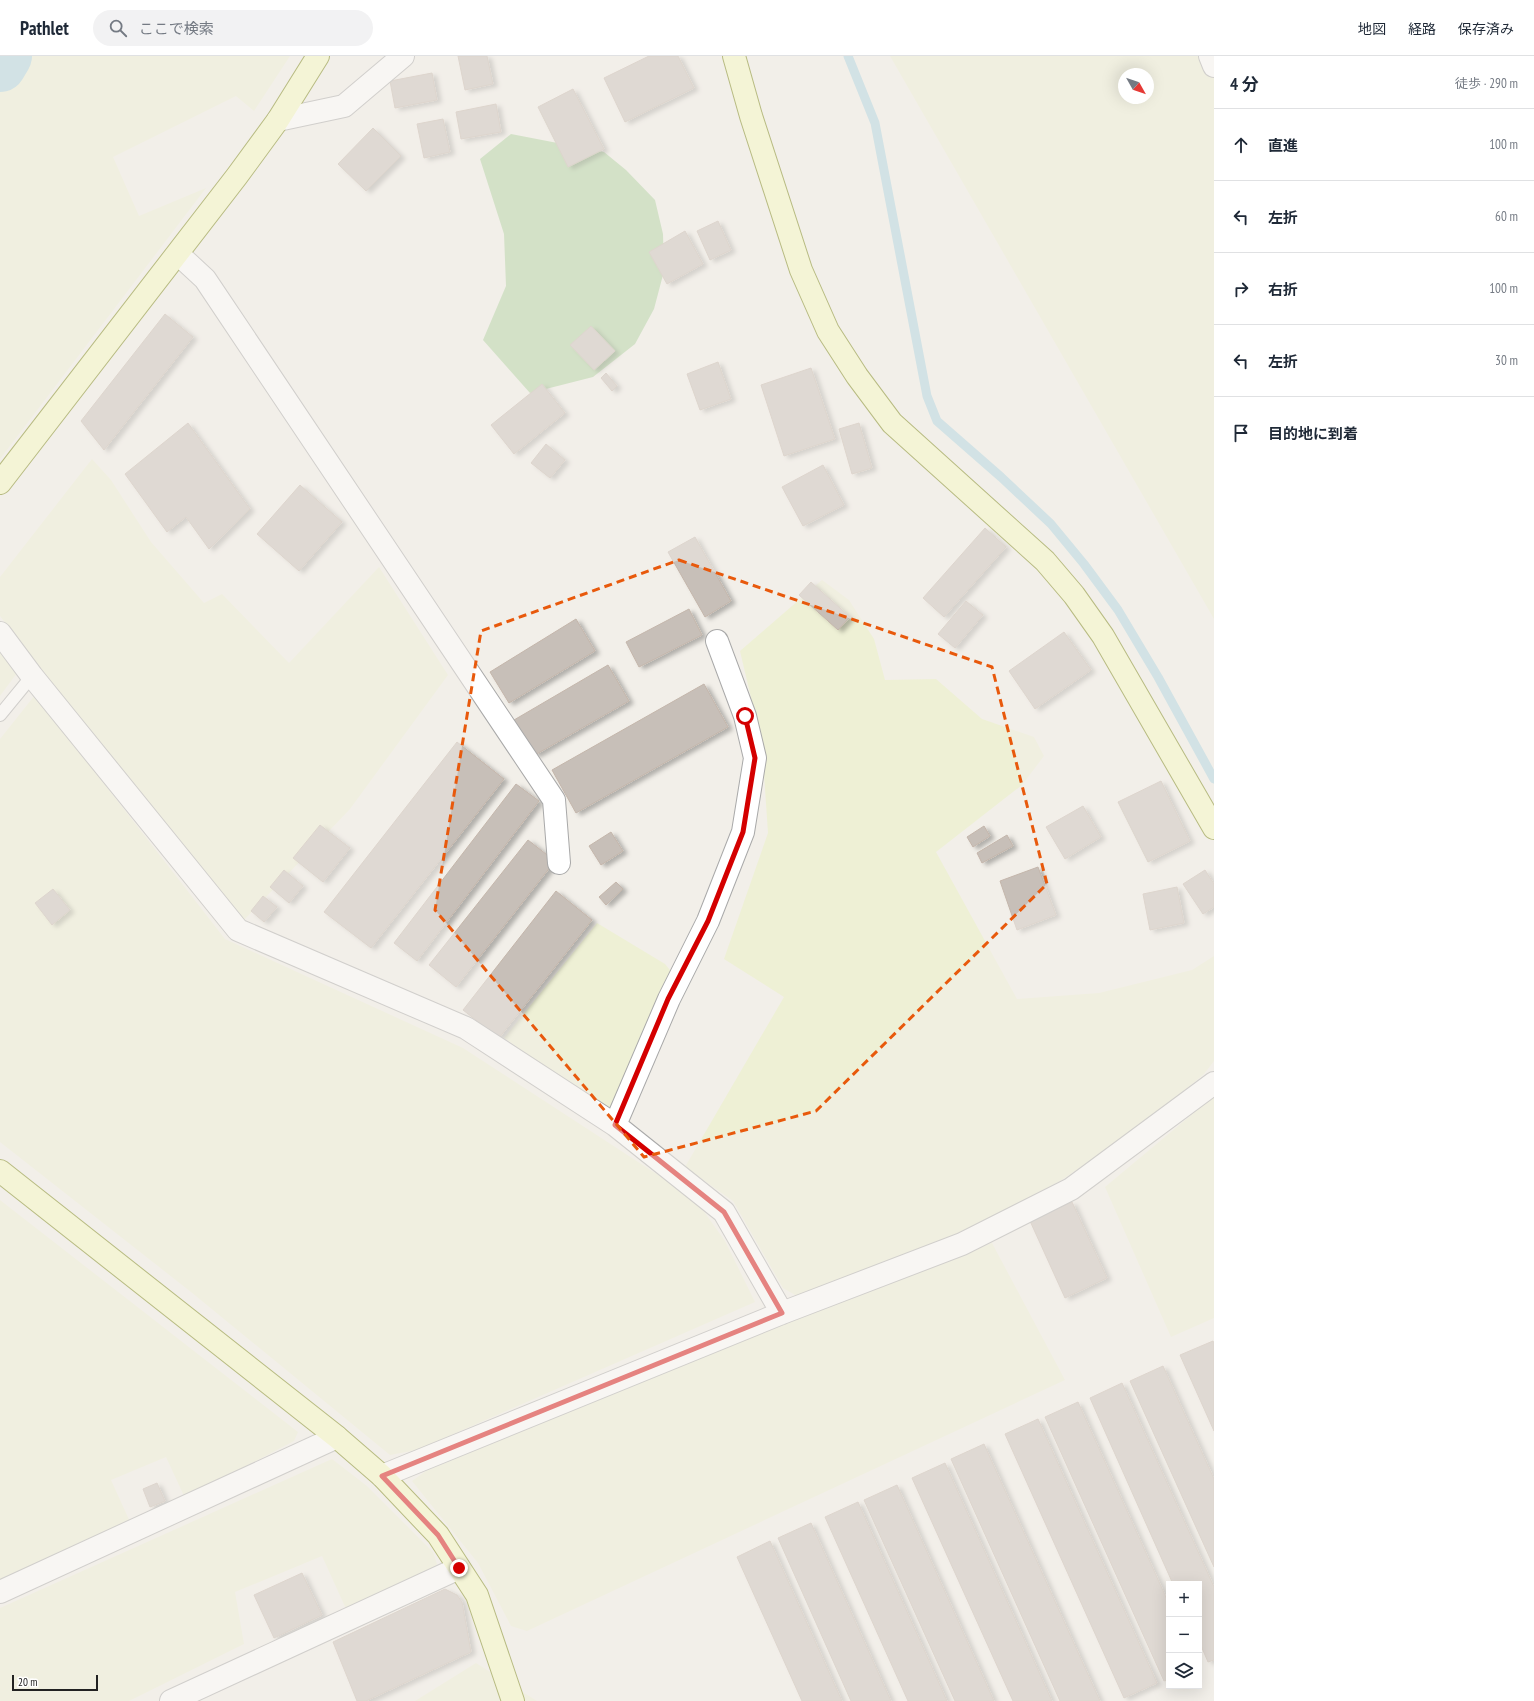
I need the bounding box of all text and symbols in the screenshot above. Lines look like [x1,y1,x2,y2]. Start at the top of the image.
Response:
search box [93,10,373,46]
text: Pathlet [20,16,69,40]
icon: search [107,17,129,39]
text: ここで検索 [139,19,214,38]
text: 地図 [1358,20,1386,38]
text: 経路 [1408,20,1436,38]
text: 保存済み [1458,20,1514,38]
north arrow [1118,68,1154,104]
text: 4 分 [1230,73,1259,95]
text: 徒歩 · 290 m [1455,75,1518,92]
icon: ahead [1230,134,1252,156]
text: 直進 [1268,136,1298,155]
text: 100 m [1489,136,1518,153]
icon: left [1230,206,1252,228]
text: 左折 [1268,208,1298,227]
text: 60 m [1495,208,1518,225]
icon: right [1230,278,1252,300]
text: 右折 [1268,280,1298,299]
text: 100 m [1489,280,1518,297]
icon: left [1230,350,1252,372]
text: 左折 [1268,352,1298,371]
text: 30 m [1495,352,1518,369]
icon: arrive [1230,422,1252,444]
text: 目的地に到着 [1268,424,1358,443]
route start [736,707,754,725]
route end [450,1559,468,1577]
map controls [1166,1581,1202,1689]
button: + [1166,1581,1202,1617]
button: − [1166,1617,1202,1653]
button: layers [1166,1653,1202,1689]
scale bar [12,1673,98,1692]
text: 20 m [18,1675,37,1689]

